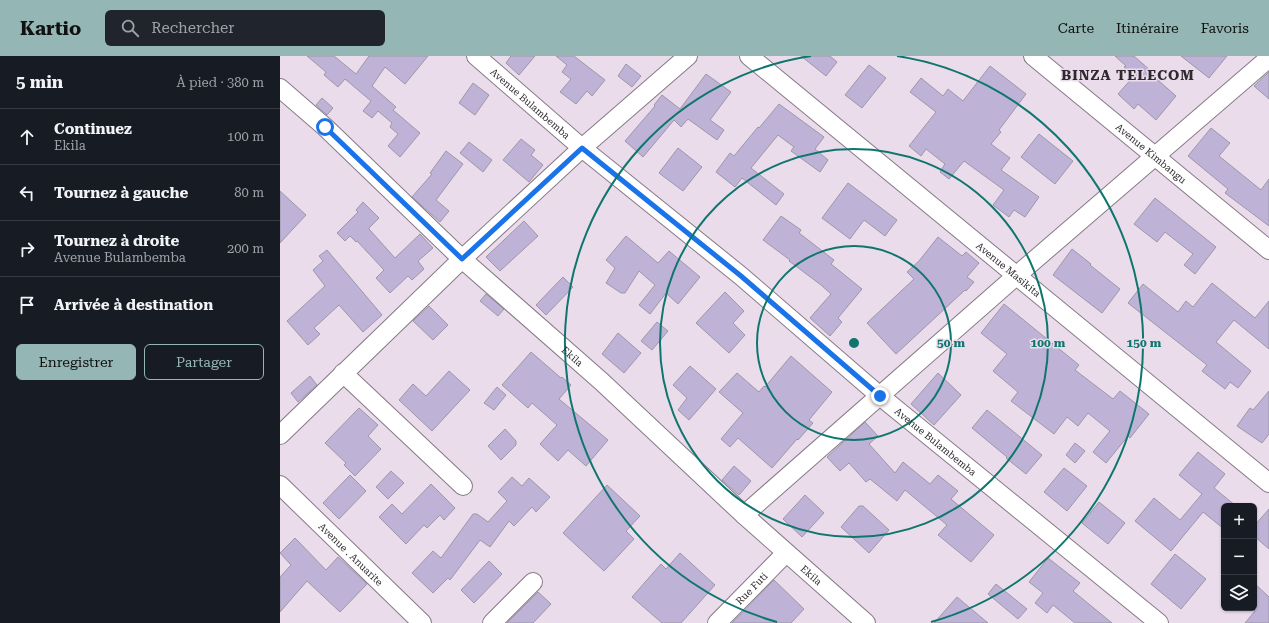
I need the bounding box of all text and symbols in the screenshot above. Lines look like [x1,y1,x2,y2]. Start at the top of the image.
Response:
search box [105,10,385,46]
text: Kartio [20,17,81,40]
icon: search [119,17,141,39]
text: Rechercher [151,19,235,37]
text: Carte [1058,20,1094,36]
text: Itinéraire [1116,20,1179,36]
text: Favoris [1201,20,1249,36]
street label: Avenue Bulambemba [488,66,572,141]
district label: BINZA TELECOM [1061,67,1195,83]
text: 5 min [16,72,63,92]
text: À pied · 380 m [177,75,264,90]
route start [316,118,334,136]
text: Continuez [54,120,132,138]
street label: Avenue Kimbangu [1113,121,1189,186]
icon: ahead [16,126,38,148]
text: 100 m [227,129,264,144]
text: Ekila [54,138,86,153]
icon: left [16,182,38,204]
text: Tournez à gauche [54,184,188,202]
text: 80 m [234,185,264,200]
text: Tournez à droite [54,232,179,250]
icon: right [16,238,38,260]
street label: Avenue Masikita [974,240,1043,300]
text: 200 m [227,241,264,256]
text: Avenue Bulambemba [54,250,186,265]
icon: arrive [16,294,38,316]
text: Arrivée à destination [54,296,213,314]
centre of rings [847,336,861,350]
text: 50 m [937,336,965,350]
text: 100 m [1031,336,1066,350]
text: 150 m [1127,336,1162,350]
button: Enregistrer [16,344,136,380]
button: Partager [144,344,264,380]
street label: Ekila [559,344,586,369]
route end [871,387,889,405]
street label: Avenue Bulambemba [893,405,979,478]
map controls [1221,503,1257,611]
button: + [1221,503,1257,539]
street label: Avenue . Anuarite [316,521,385,588]
button: − [1221,539,1257,575]
street label: Ekila [798,563,825,588]
street label: Rue Futi [734,570,770,607]
button: layers [1221,575,1257,611]

